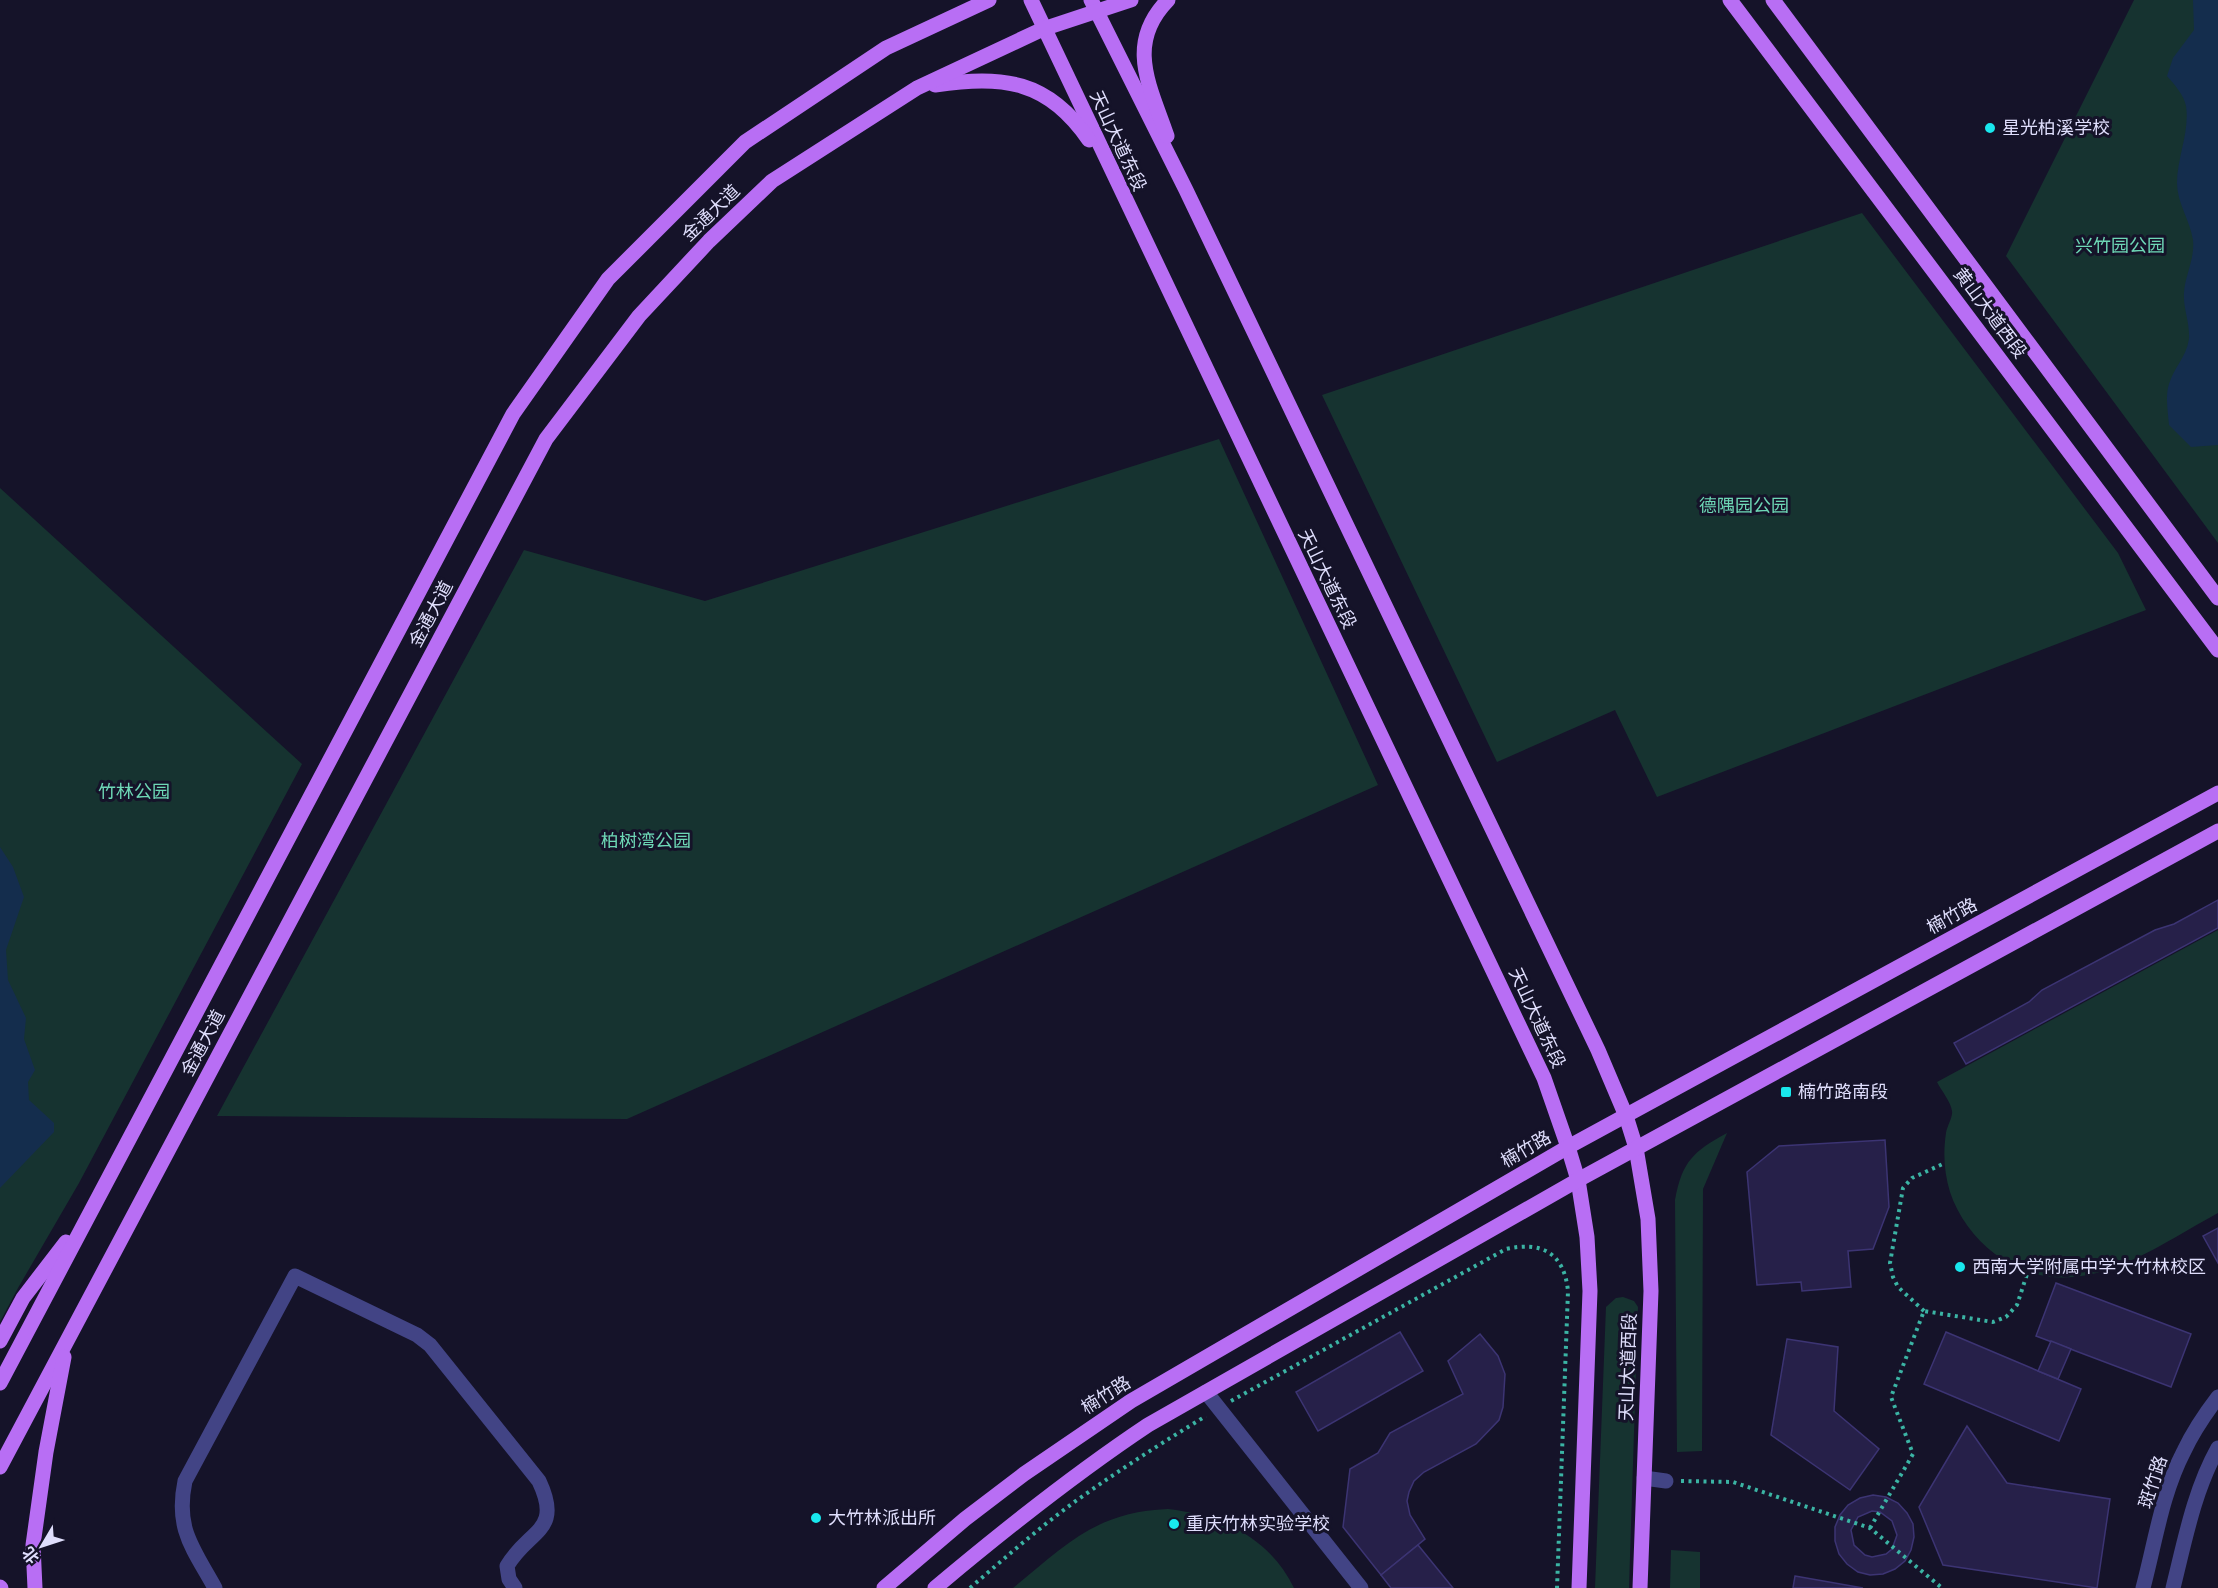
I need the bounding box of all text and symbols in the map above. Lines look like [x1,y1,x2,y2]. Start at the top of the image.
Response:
street label: 天山大道东段 [1085,87,1153,195]
place label: 星光柏溪学校 [2002,115,2110,139]
marker: 星光柏溪学校 [1983,121,1997,135]
street label: 金通大道 [676,179,745,246]
park label: 兴竹园公园 [2075,233,2165,257]
street label: 黄山大道西段 [1949,262,2033,363]
park label: 德隅园公园 [1699,493,1789,517]
street label: 天山大道东段 [1293,525,1362,632]
street label: 金通大道 [403,576,458,651]
park label: 竹林公园 [98,779,170,803]
park label: 柏树湾公园 [601,828,691,852]
street label: 楠竹路 [1922,892,1981,939]
street label: 天山大道东段 [1504,964,1572,1072]
street label: 金通大道 [175,1005,230,1080]
place label: 楠竹路南段 [1798,1079,1888,1103]
marker: 楠竹路南段 [1779,1085,1793,1099]
street label: 楠竹路 [1496,1124,1555,1172]
place label: 西南大学附属中学大竹林校区 [1972,1254,2206,1278]
marker: 西南大学附属中学大竹林校区 [1953,1260,1967,1274]
street label: 天山大道西段 [1613,1313,1641,1421]
street label: 楠竹路 [1076,1370,1135,1419]
street label: 斑竹路 [2132,1452,2172,1511]
place label: 大竹林派出所 [828,1505,936,1529]
marker: 大竹林派出所 [809,1511,823,1525]
place label: 重庆竹林实验学校 [1186,1511,1330,1535]
north arrow [12,1516,72,1576]
marker: 重庆竹林实验学校 [1167,1517,1181,1531]
text: 北 [17,1542,44,1569]

